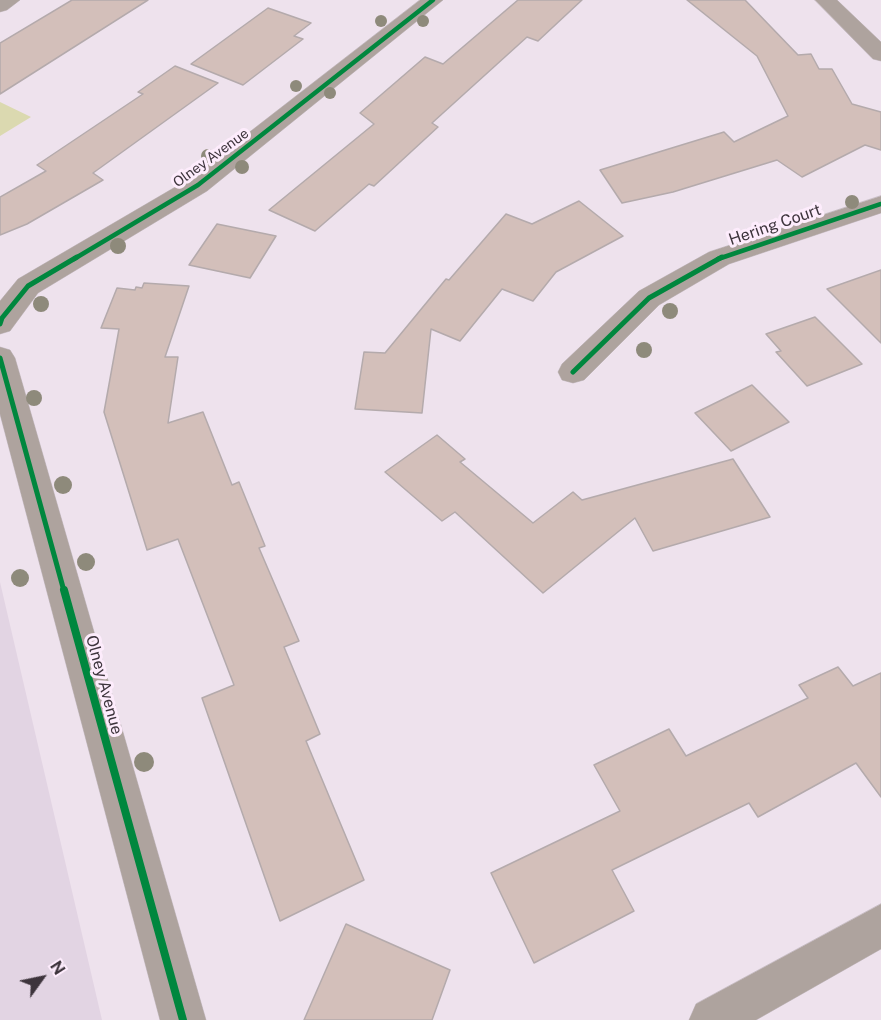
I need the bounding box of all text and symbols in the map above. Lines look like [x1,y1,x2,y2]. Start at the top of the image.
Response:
street label: Olney Avenue [170,125,252,191]
street label: Hering Court [726,200,824,250]
street label: Olney Avenue [82,633,126,737]
north arrow [12,948,72,1008]
text: N [46,957,69,978]

